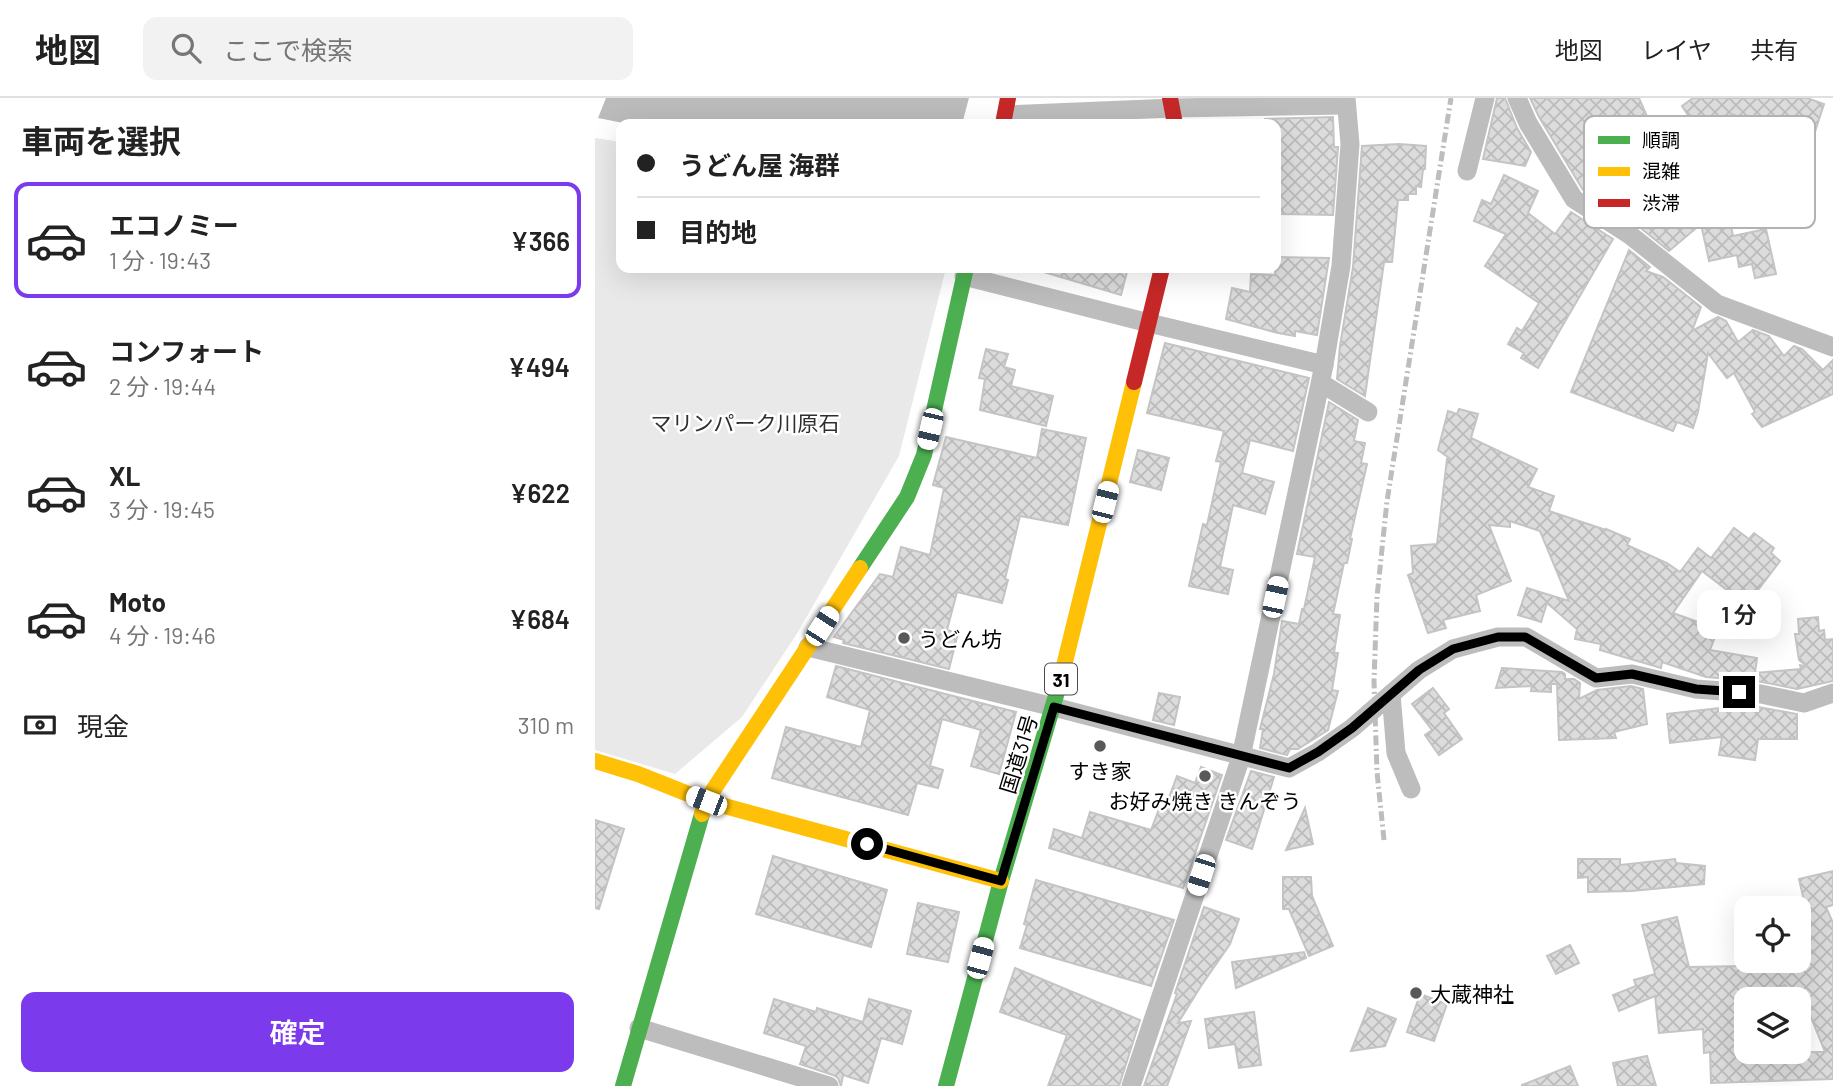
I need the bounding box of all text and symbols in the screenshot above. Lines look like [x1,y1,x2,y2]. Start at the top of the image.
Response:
search box [143,17,633,80]
text: 地図 [35,29,101,69]
icon: search [167,29,205,67]
text: ここで検索 [223,34,353,65]
text: 地図 [1555,35,1603,64]
text: レイヤ [1641,35,1712,64]
text: 共有 [1750,35,1798,64]
legend [1584,116,1815,228]
text: 車両を選択 [21,121,181,159]
text: 順調 [1642,128,1680,151]
text: うどん屋 海群 [679,149,840,180]
text: 混雑 [1642,159,1680,182]
text: 渋滞 [1642,191,1680,214]
icon: car [25,209,88,272]
text: エコノミー [109,209,239,240]
text: 目的地 [679,216,757,247]
text: ¥366 [511,225,570,256]
text: 1 分 · 19:43 [109,246,211,274]
icon: car [25,335,88,398]
text: コンフォート [109,335,264,366]
text: ¥494 [508,351,570,382]
text: 2 分 · 19:44 [109,372,216,400]
car [916,406,945,452]
park label: マリンパーク川原石 [651,410,840,435]
text: XL [109,460,140,491]
icon: car [25,461,88,524]
text: ¥622 [510,477,570,508]
car [1090,479,1121,525]
text: 3 分 · 19:45 [109,495,215,523]
car [1261,574,1290,620]
text: Moto [109,586,166,617]
icon: car [25,587,88,650]
callout: 1 分 [1697,590,1781,640]
text: 1 分 [1721,600,1757,628]
text: ¥684 [509,603,570,634]
car [802,603,843,649]
text: 4 分 · 19:46 [109,621,216,649]
place label: うどん坊 [918,626,1002,651]
marker: うどん坊 [896,630,912,646]
road number: 31 [1045,664,1077,694]
route end [1723,676,1755,708]
icon: cash [21,706,59,744]
text: 現金 [77,710,129,741]
text: 310 m [518,711,574,739]
street label: 国道31号 [994,712,1042,796]
marker: すき家 [1092,738,1108,754]
place label: すき家 [1069,758,1132,783]
marker: お好み焼き きんぞう [1197,768,1213,784]
car [683,784,730,818]
place label: お好み焼き きんぞう [1108,788,1302,813]
route start [851,828,883,860]
car [1185,852,1218,898]
map controls [1734,896,1811,1064]
button: locate [1734,896,1811,973]
car [965,935,996,981]
place label: 大蔵神社 [1430,981,1514,1006]
marker: 大蔵神社 [1408,985,1424,1001]
button: layers [1734,987,1811,1064]
button: 確定 [21,992,574,1072]

